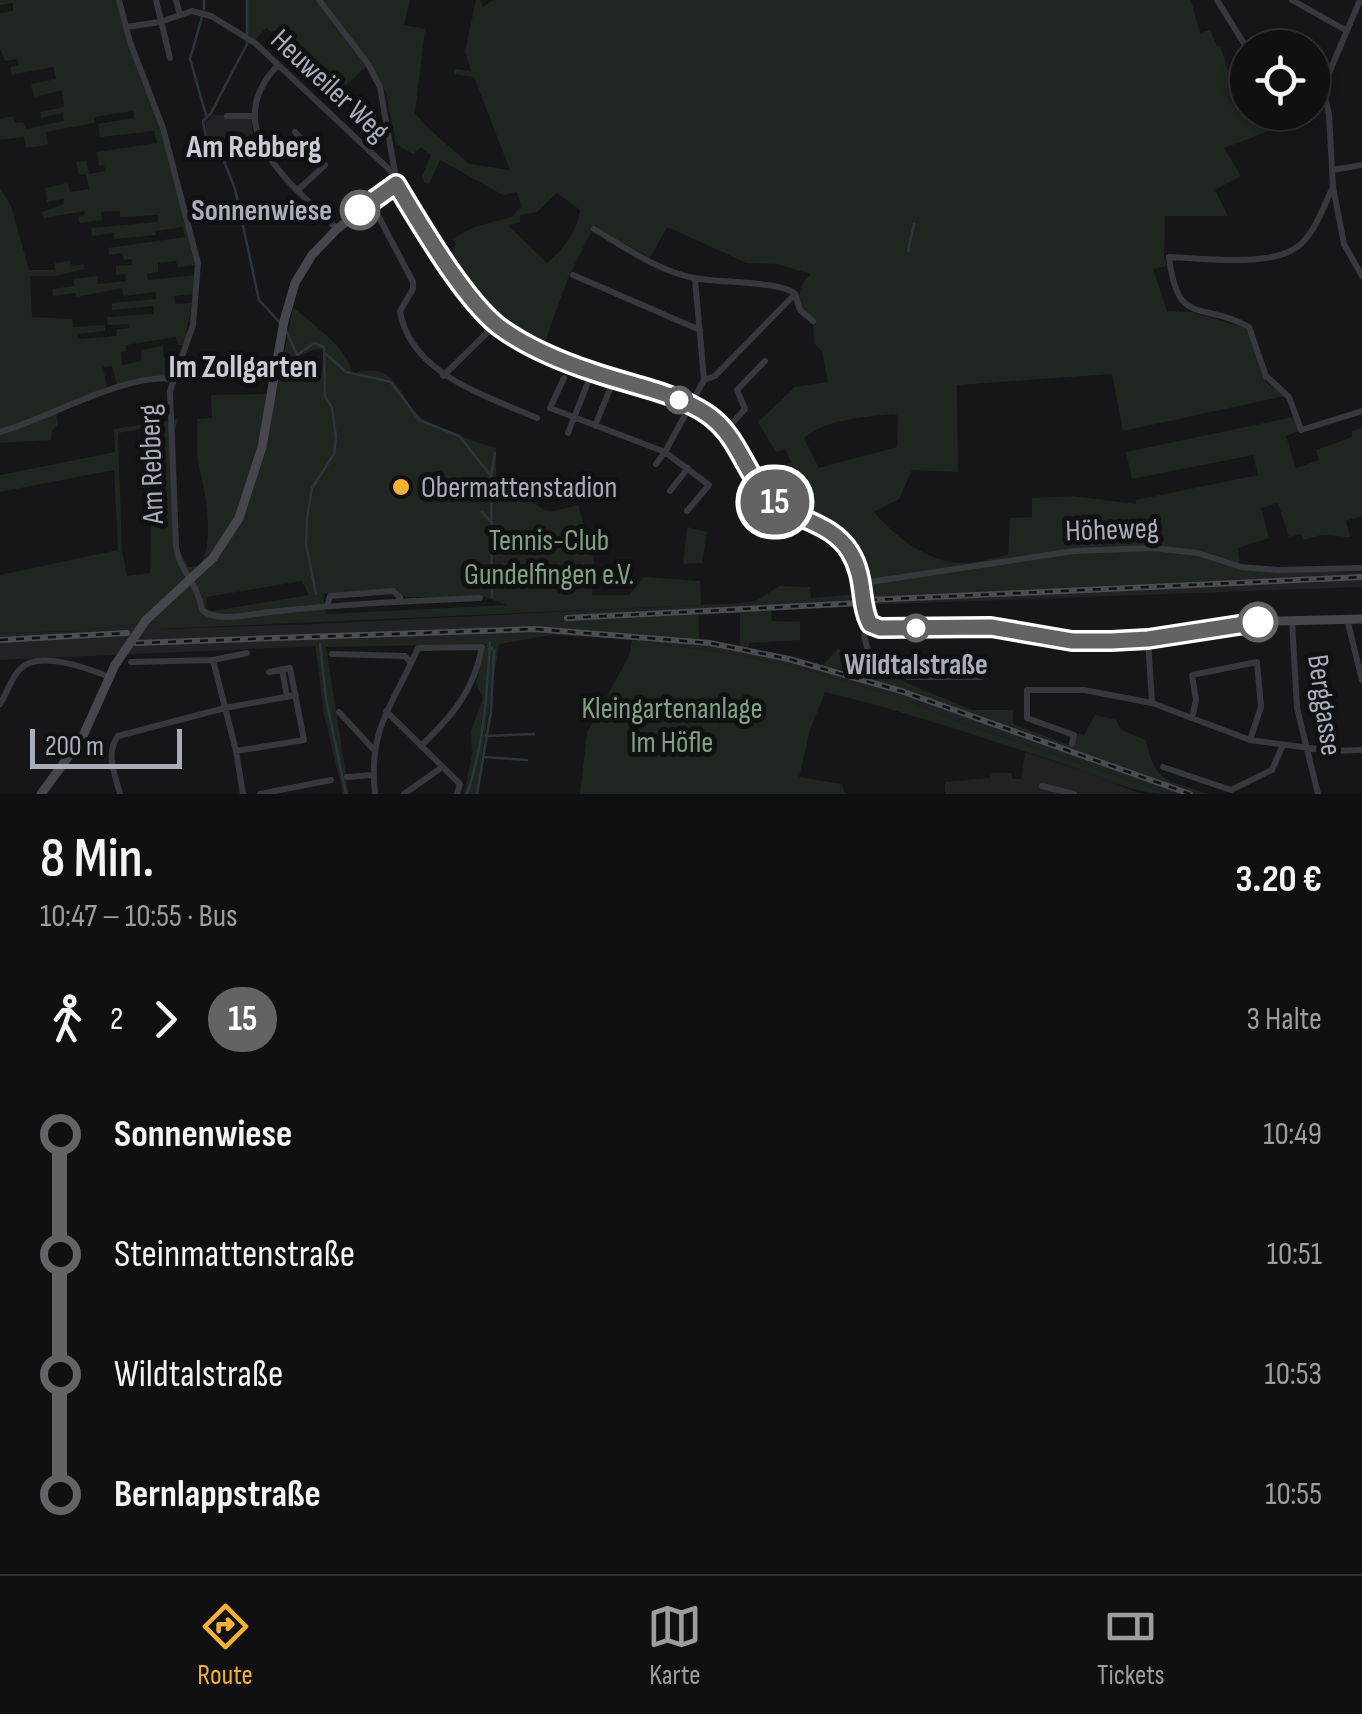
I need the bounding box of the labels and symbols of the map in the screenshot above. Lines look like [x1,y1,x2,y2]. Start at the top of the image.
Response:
street label: Heuweiler Weg [263,22,396,149]
district label: Am Rebberg [186,128,321,167]
marker: Sonnenwiese [341,191,379,229]
place label: Sonnenwiese [191,193,332,229]
district label: Im Zollgarten [169,348,317,387]
unlabelled marker [666,387,692,413]
street label: Am Rebberg [132,403,172,525]
place label: Obermattenstadion [421,470,617,506]
line badge: 15 [730,470,820,534]
marker: Obermattenstadion [390,476,412,498]
street label: Höheweg [1065,510,1159,550]
park label: Tennis-Club Gundelfingen e.V. [464,523,634,593]
unlabelled marker [1239,603,1277,641]
marker: Wildtalstraße [903,615,929,641]
place label: Wildtalstraße [844,647,988,683]
street label: Berggasse [1299,652,1349,758]
park label: Kleingartenanlage Im Höfle [581,691,763,761]
scale bar [30,724,182,768]

